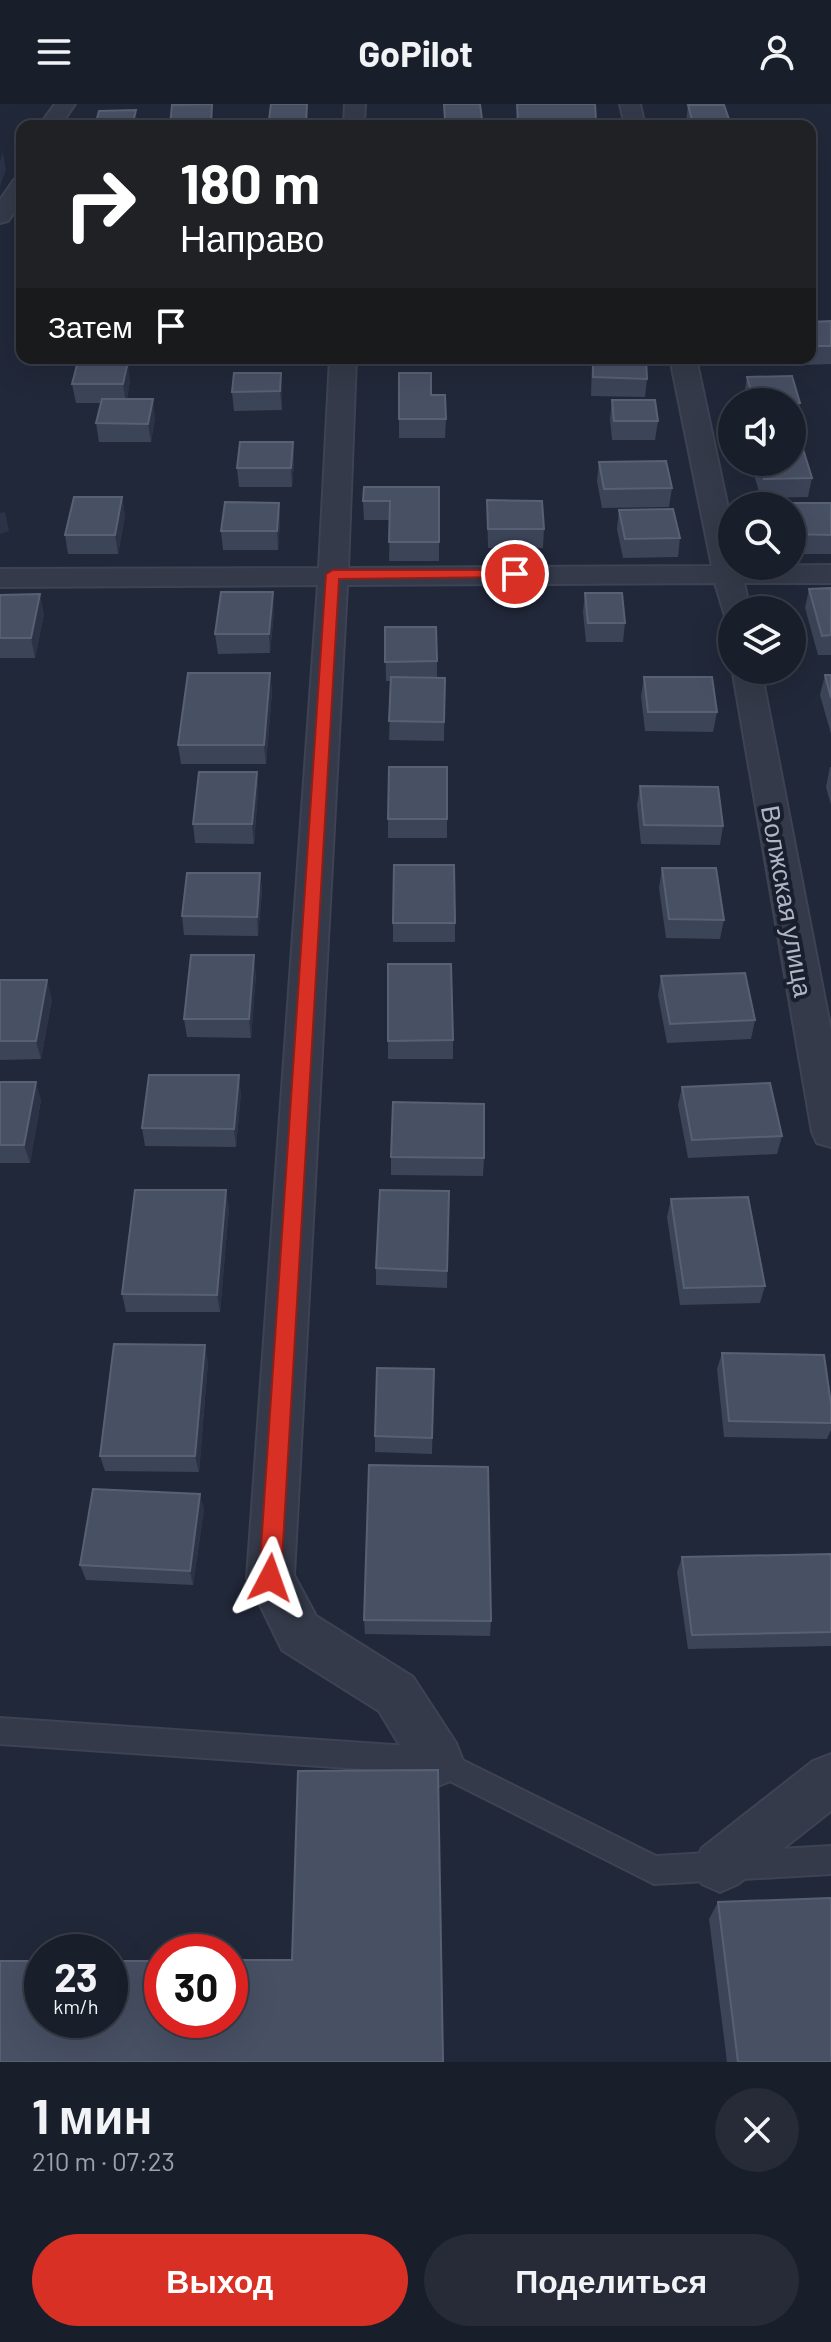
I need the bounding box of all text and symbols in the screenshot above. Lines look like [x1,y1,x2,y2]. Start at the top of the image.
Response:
icon: menu [32,30,76,74]
icon: person [755,30,799,74]
text: GoPilot [358,31,473,74]
text: 180 m [180,148,320,215]
icon: right [48,152,152,256]
text: Направо [180,216,324,259]
icon: arrive [149,304,193,348]
text: Затем [48,308,133,344]
map controls [718,388,806,684]
button: sound [718,388,806,476]
button: search [718,492,806,580]
pin [481,540,549,608]
icon: arrive [493,552,537,596]
button: layers [718,596,806,684]
street label: Волжская улица [756,803,820,1000]
position arrow [228,1536,312,1620]
speed limit sign: 30 [144,1934,248,2038]
text: 23 [54,1952,98,2000]
text: km/h [53,1994,99,2018]
text: 1 мин [32,2086,153,2144]
button: close [715,2088,799,2172]
text: 210 m · 07:23 [32,2145,175,2176]
button: Выход [32,2234,408,2326]
button: Поделиться [424,2234,799,2326]

